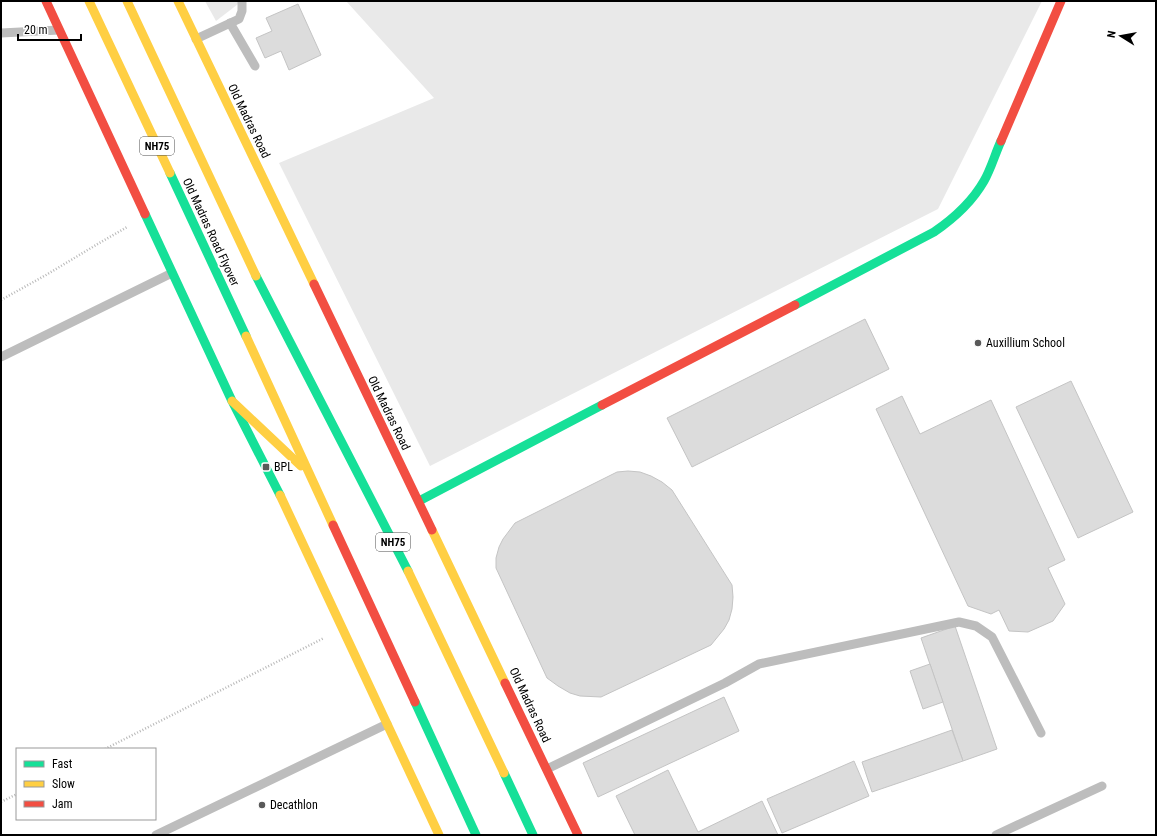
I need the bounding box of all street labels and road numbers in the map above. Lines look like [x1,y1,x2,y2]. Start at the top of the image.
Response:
street label: Old Madras Road [225,82,273,160]
road number: NH75 [140,137,174,155]
street label: Old Madras Road Flyover [180,176,242,288]
street label: Old Madras Road [365,374,413,452]
road number: NH75 [376,533,410,551]
street label: Old Madras Road [507,665,553,745]

